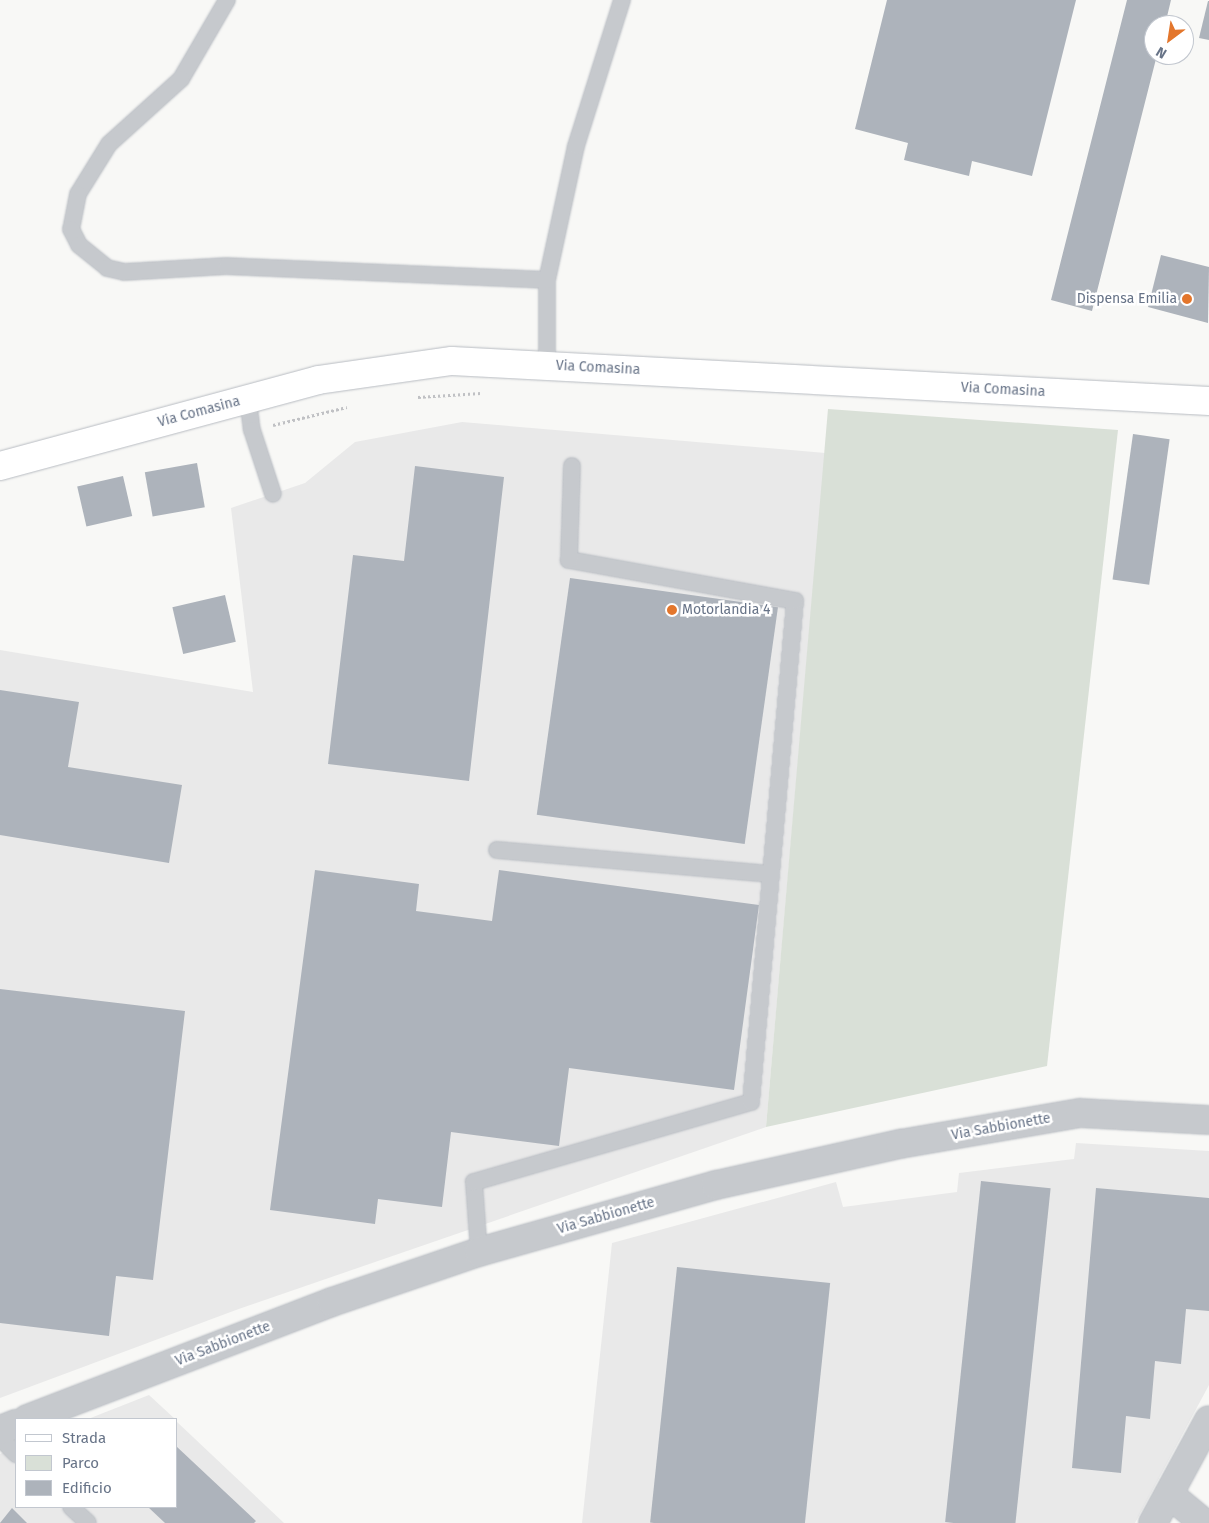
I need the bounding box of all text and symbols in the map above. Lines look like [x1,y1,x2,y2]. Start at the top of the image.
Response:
north arrow [1144,15,1194,65]
text: N [1153,43,1170,62]
place label: Dispensa Emilia [1077,291,1177,307]
marker: Dispensa Emilia [1181,293,1193,305]
street label: Via Comasina [555,357,641,379]
street label: Via Comasina [960,379,1046,401]
street label: Via Comasina [156,393,242,431]
place label: Motorlandia 4 [682,602,770,618]
marker: Motorlandia 4 [666,604,678,616]
street label: Via Sabbionette [950,1110,1052,1144]
street label: Via Sabbionette [555,1194,657,1238]
street label: Via Sabbionette [173,1318,273,1370]
legend [15,1418,178,1508]
text: Strada [62,1429,106,1447]
text: Parco [62,1454,99,1472]
text: Edificio [62,1479,112,1497]

